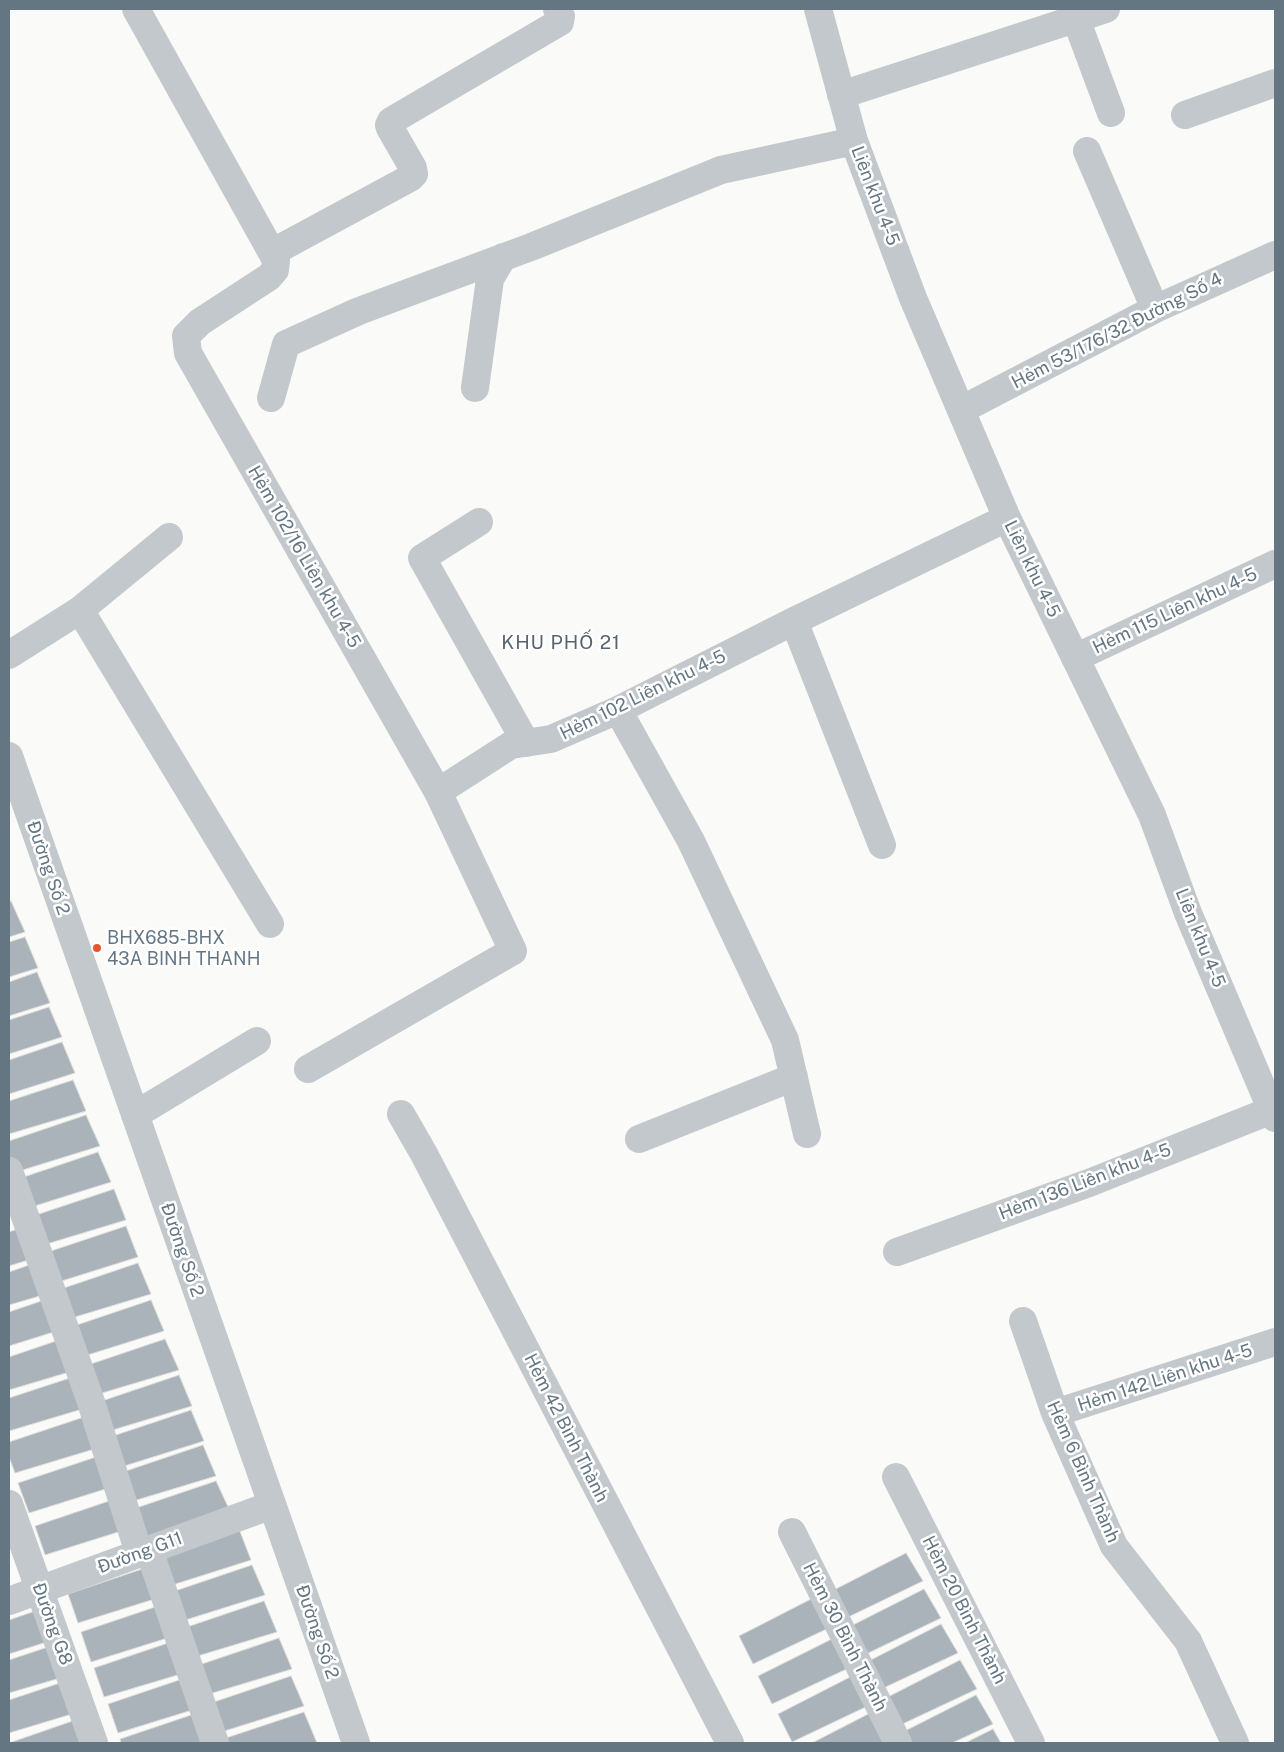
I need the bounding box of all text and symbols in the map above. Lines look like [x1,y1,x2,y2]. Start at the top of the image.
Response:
street label: Liên khu 4-5 [846,143,904,249]
street label: Hẻm 53/176/32 Đường Số 4 [1008,268,1226,394]
street label: Hẻm 102/16 Liên khu 4-5 [243,462,365,652]
street label: Liên khu 4-5 [999,517,1065,621]
street label: Hẻm 115 Liên khu 4-5 [1089,563,1261,659]
district label: KHU PHỐ 21 [500,632,622,654]
street label: Hẻm 102 Liên khu 4-5 [556,645,730,745]
street label: Đường Số 2 [22,818,74,918]
street label: Liên khu 4-5 [1170,885,1230,991]
place label: BHX685-BHX 43A BINH THANH [107,927,260,970]
marker: BHX685-BHX 43A BINH THANH [91,942,103,954]
street label: Hẻm 136 Liên khu 4-5 [996,1139,1174,1225]
street label: Đường Số 2 [156,1200,208,1300]
street label: Hẻm 142 Liên khu 4-5 [1075,1340,1255,1416]
street label: Hẻm 42 Bình Thành [519,1350,613,1506]
street label: Hẻm 6 Bình Thành [1042,1398,1124,1546]
street label: Đường G11 [95,1528,185,1578]
street label: Hẻm 20 Bình Thành [917,1532,1011,1688]
street label: Hẻm 30 Bình Thành [798,1559,892,1715]
street label: Đường G8 [27,1580,77,1668]
street label: Đường Số 2 [291,1582,343,1682]

